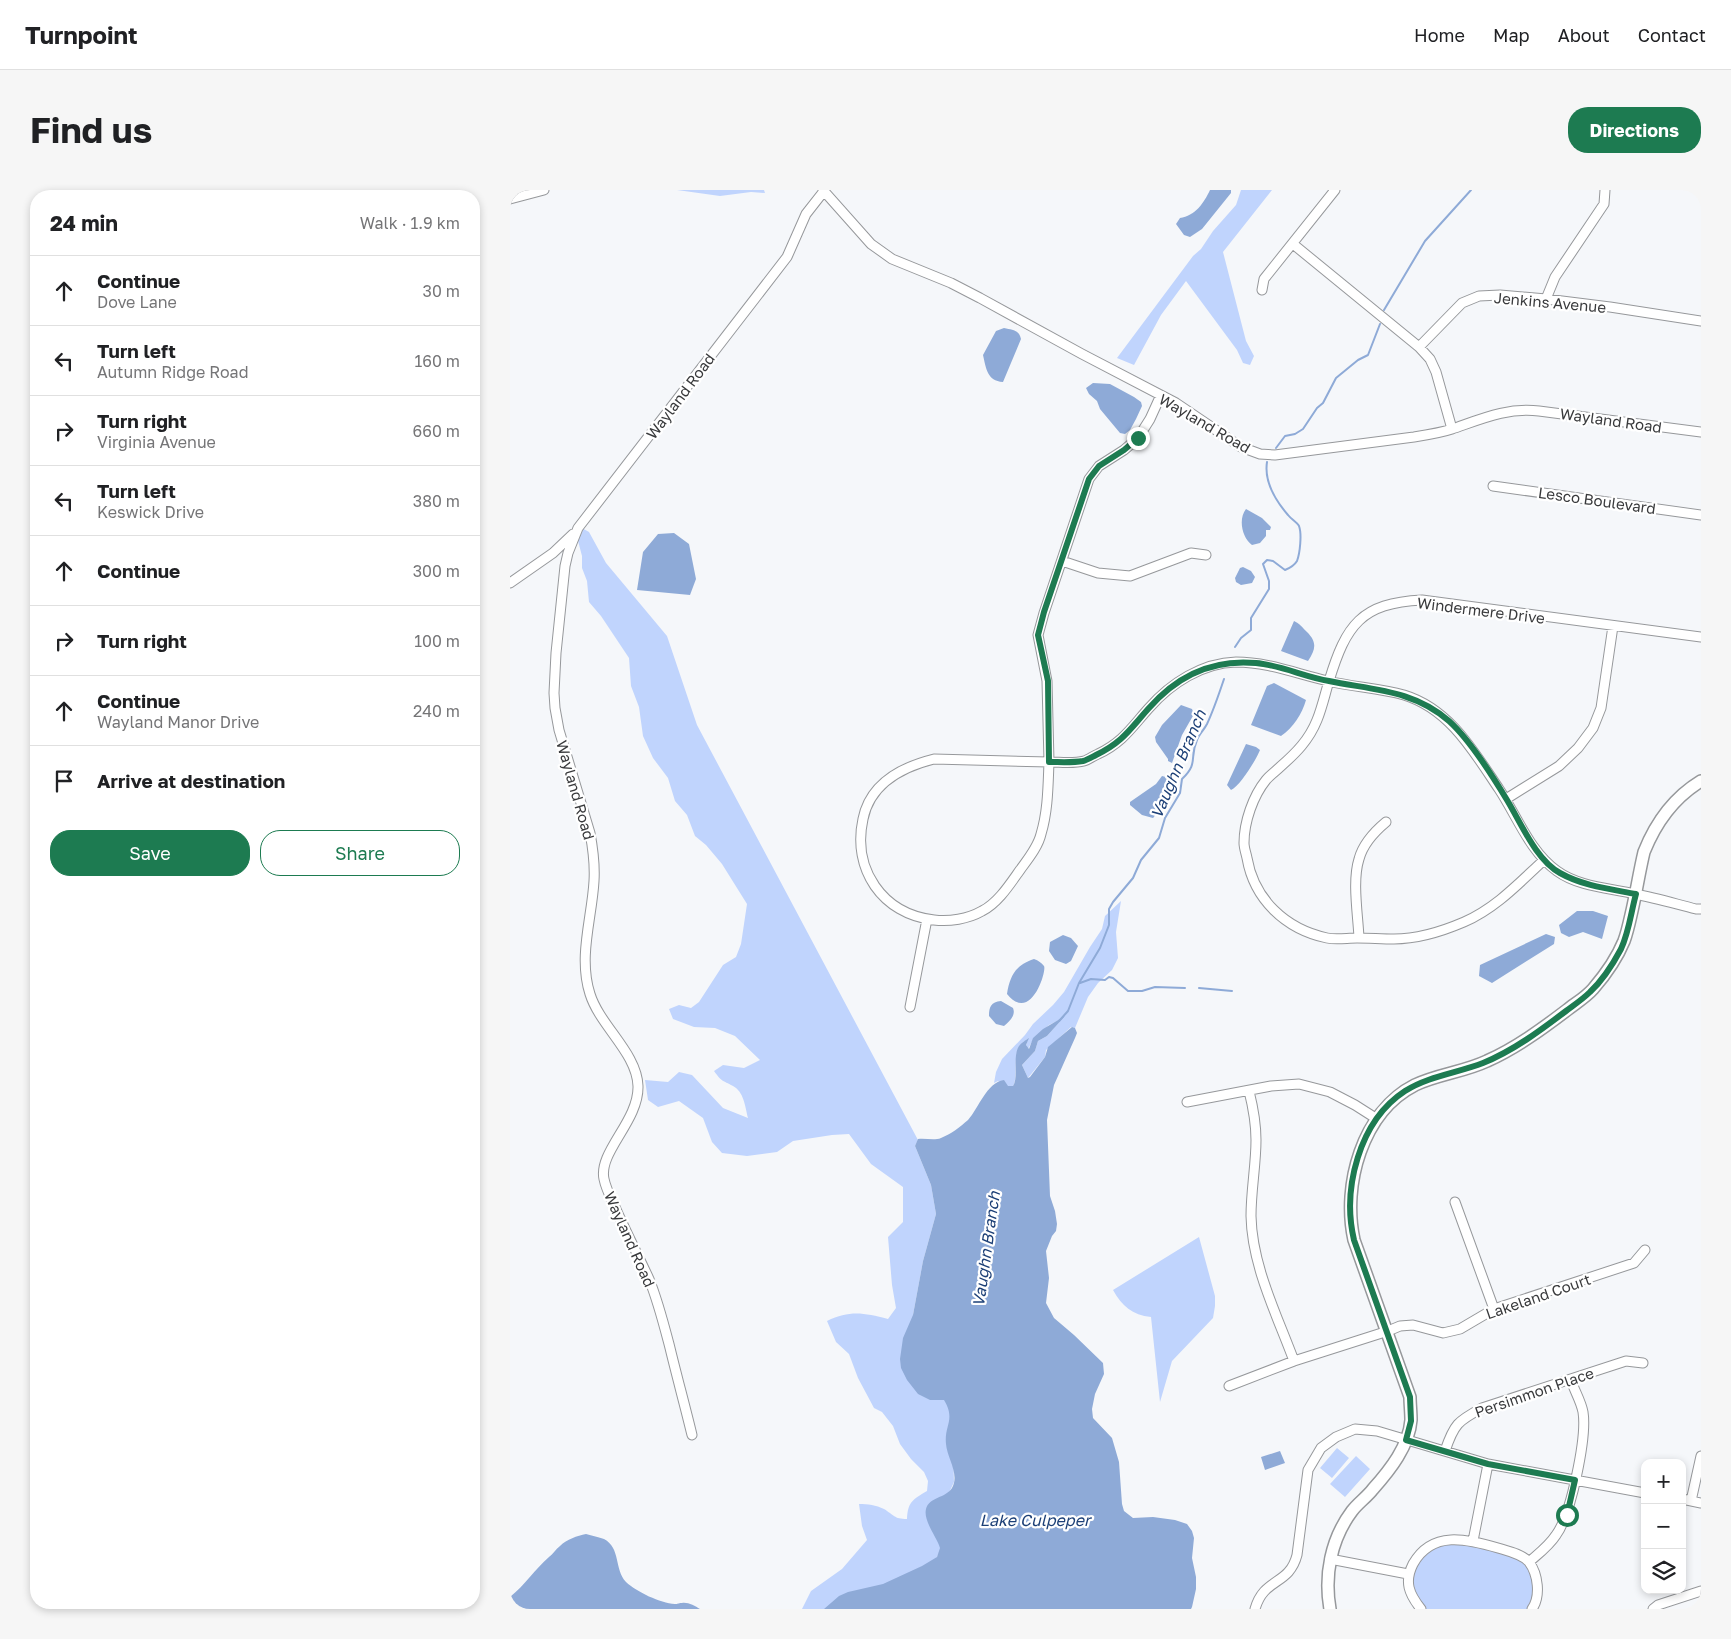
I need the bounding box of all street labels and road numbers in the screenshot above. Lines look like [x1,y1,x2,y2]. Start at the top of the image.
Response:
street label: Jenkins Avenue [1493,288,1607,316]
street label: Wayland Road [642,350,718,442]
street label: Wayland Road [1156,390,1254,456]
street label: Wayland Road [1559,404,1663,436]
street label: Lesco Boulevard [1537,483,1657,517]
street label: Windermere Drive [1416,593,1546,627]
street label: Wayland Road [553,738,599,842]
street label: Wayland Road [601,1188,659,1290]
street label: Lakeland Court [1483,1270,1593,1322]
street label: Persimmon Place [1472,1363,1596,1421]

